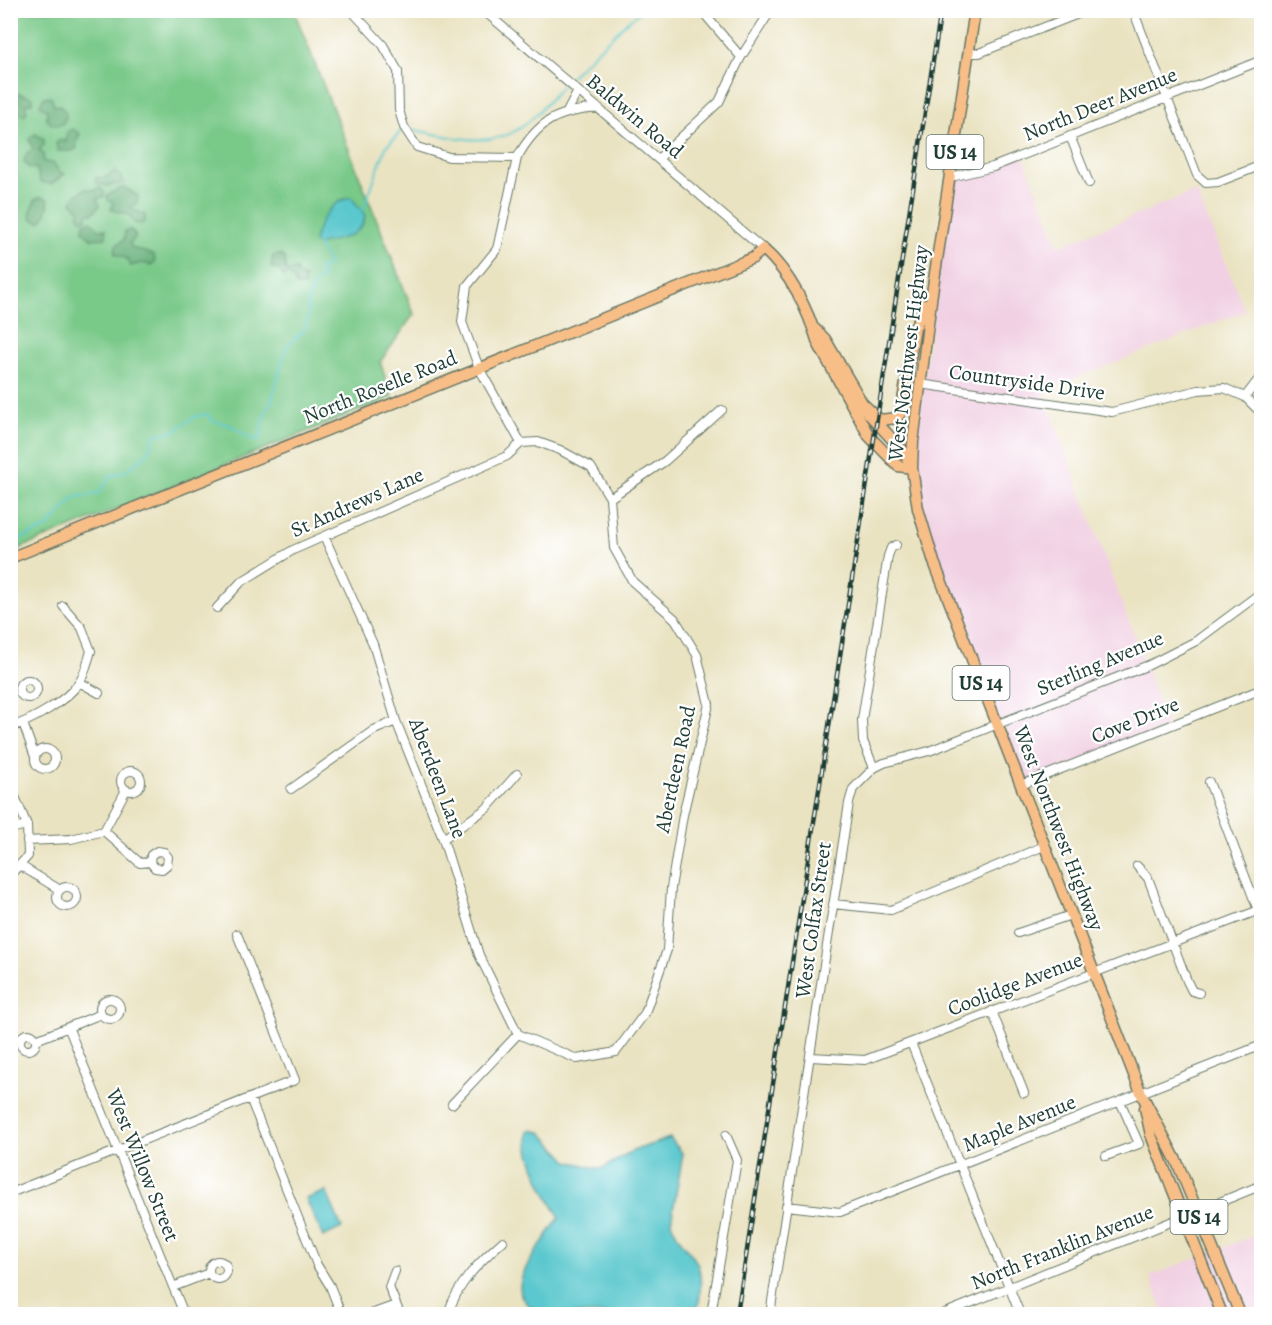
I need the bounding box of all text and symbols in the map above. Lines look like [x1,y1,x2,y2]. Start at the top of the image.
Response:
street label: North Deer Avenue [1019,60,1181,148]
street label: Baldwin Road [580,67,690,165]
road number: US 14 [926,135,984,169]
street label: West Northwest Highway [881,243,935,464]
street label: North Roselle Road [299,343,462,431]
street label: Countryside Drive [947,357,1107,407]
street label: St Andrews Lane [286,460,428,544]
street label: Sterling Avenue [1032,624,1168,702]
road number: US 14 [952,666,1010,700]
street label: Cove Drive [1087,690,1183,750]
street label: Aberdeen Road [648,702,702,836]
street label: Aberdeen Lane [402,713,474,842]
street label: West Northwest Highway [1007,721,1111,935]
street label: West Colfax Street [788,840,838,1001]
street label: Coolidge Avenue [943,945,1087,1023]
street label: West Willow Street [99,1083,186,1246]
street label: Maple Avenue [958,1088,1080,1158]
street label: North Franklin Avenue [967,1198,1157,1296]
road number: US 14 [1170,1200,1228,1234]

